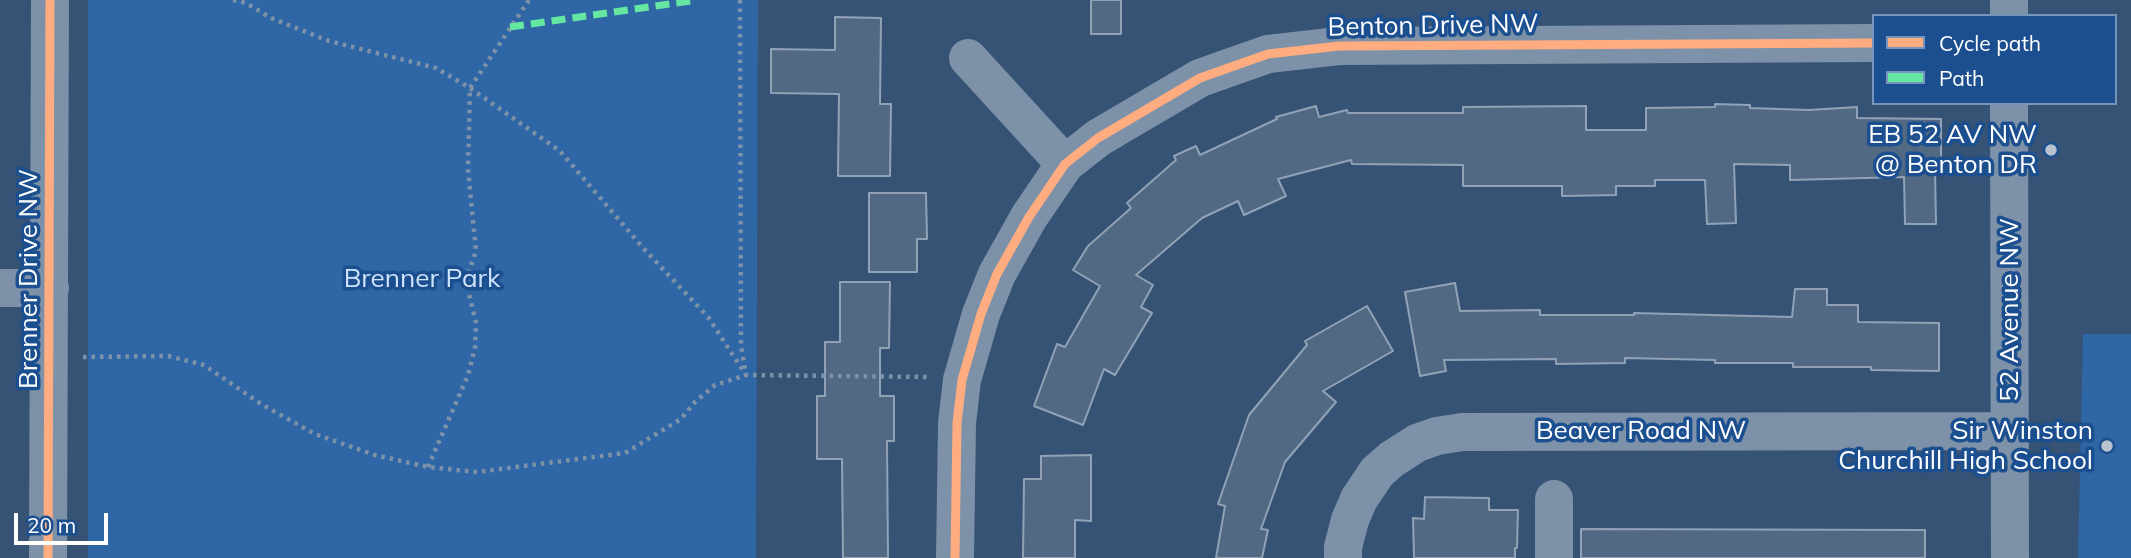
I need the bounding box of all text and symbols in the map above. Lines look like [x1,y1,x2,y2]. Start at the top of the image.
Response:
street label: Benton Drive NW [1327,9,1539,43]
legend [1872,14,2117,105]
text: Cycle path [1939,30,2041,56]
text: Path [1939,65,1984,91]
place label: EB 52 AV NW @ Benton DR [1868,119,2037,180]
marker: EB 52 AV NW @ Benton DR [2043,142,2059,158]
street label: Brenner Drive NW [13,169,45,389]
street label: 52 Avenue NW [1994,218,2026,402]
park label: Brenner Park [344,263,500,295]
street label: Beaver Road NW [1536,415,1746,447]
place label: Sir Winston Churchill High School [1838,415,2093,476]
marker: Sir Winston Churchill High School [2099,438,2115,454]
scale bar [18,498,112,542]
text: 20 m [27,512,76,538]

